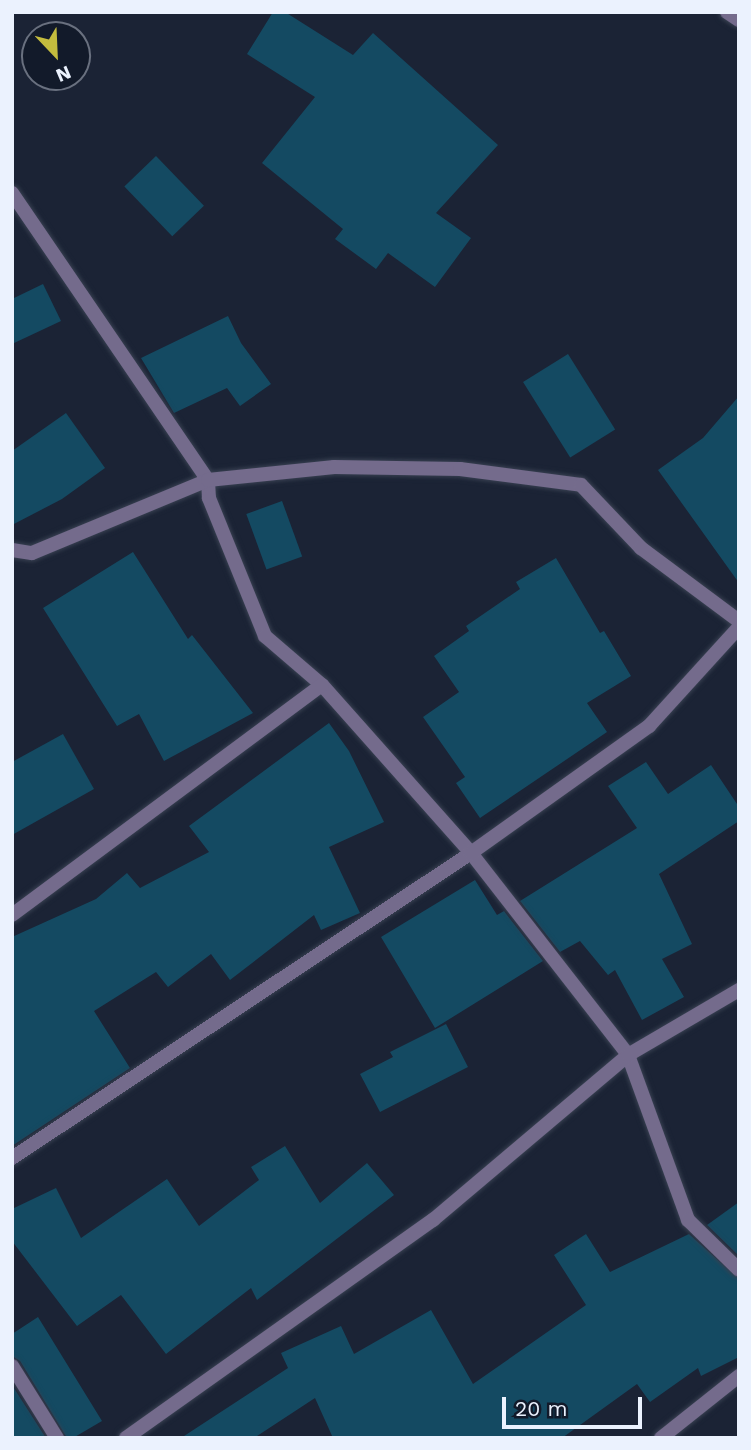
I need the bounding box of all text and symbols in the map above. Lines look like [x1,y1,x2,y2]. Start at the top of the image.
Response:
north arrow [21,21,91,91]
text: N [53,61,75,87]
scale bar [506,1384,646,1428]
text: 20 m [515,1396,567,1421]

